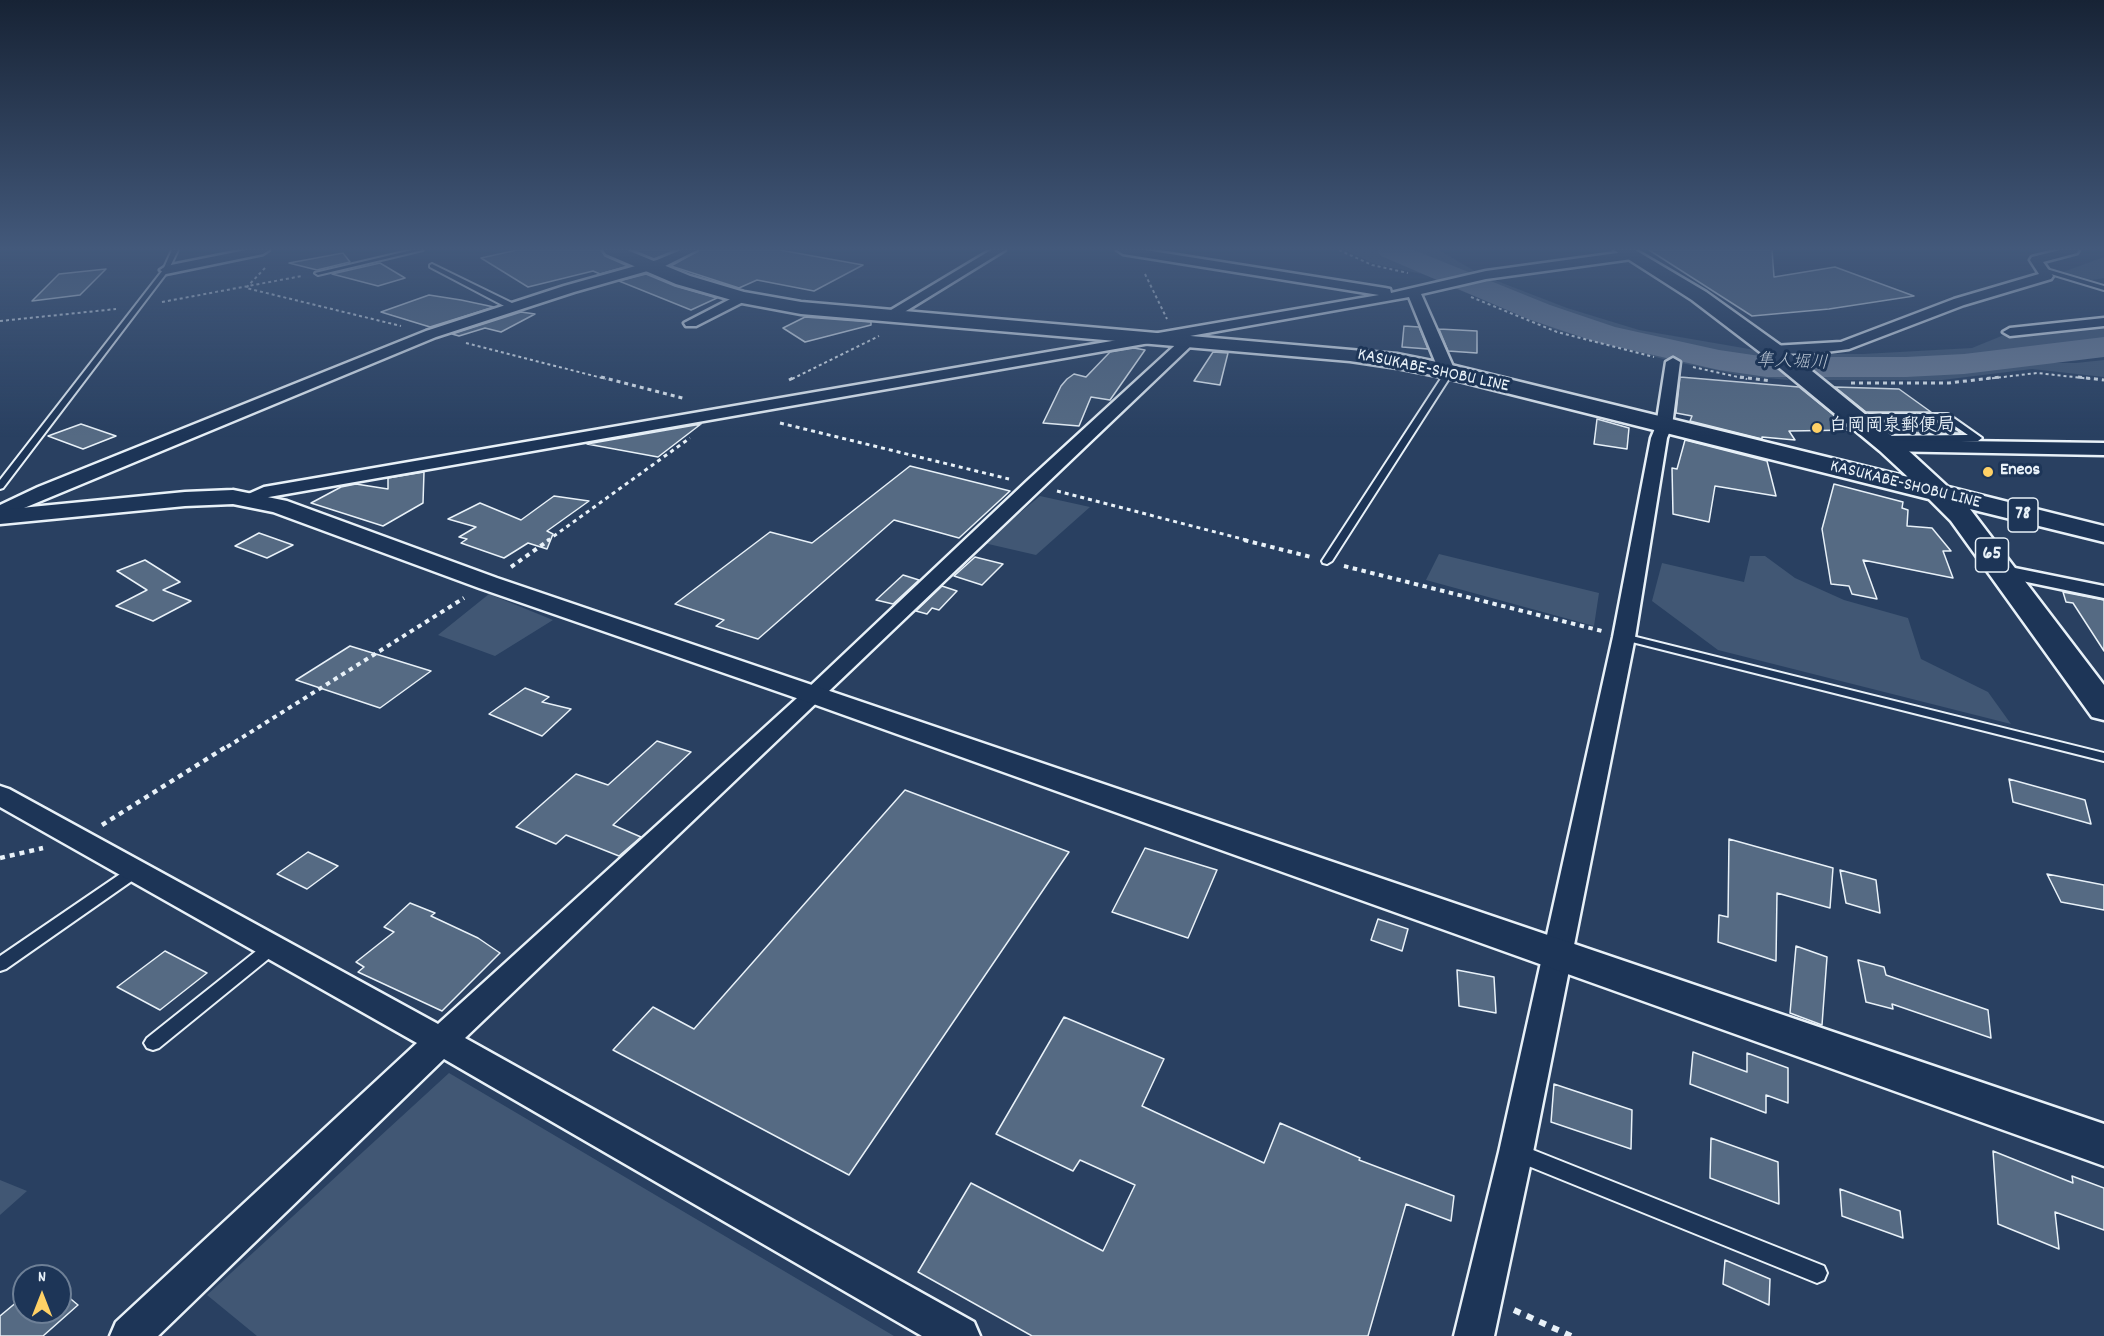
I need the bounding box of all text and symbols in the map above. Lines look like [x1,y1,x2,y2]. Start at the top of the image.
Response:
street label: KASUKABE-SHOBU LINE [1355,345,1511,399]
water label: 隼人堀川 [1756,352,1828,376]
place label: 白岡岡泉郵便局 [1829,417,1955,439]
marker: 白岡岡泉郵便局 [1810,421,1824,435]
street label: KASUKABE-SHOBU LINE [1827,457,1983,515]
place label: Eneos [2000,461,2040,483]
marker: Eneos [1981,465,1995,479]
road number: 78 [2008,498,2038,532]
road number: 65 [1976,538,2008,572]
north arrow [12,1264,72,1324]
text: N [38,1266,46,1289]

